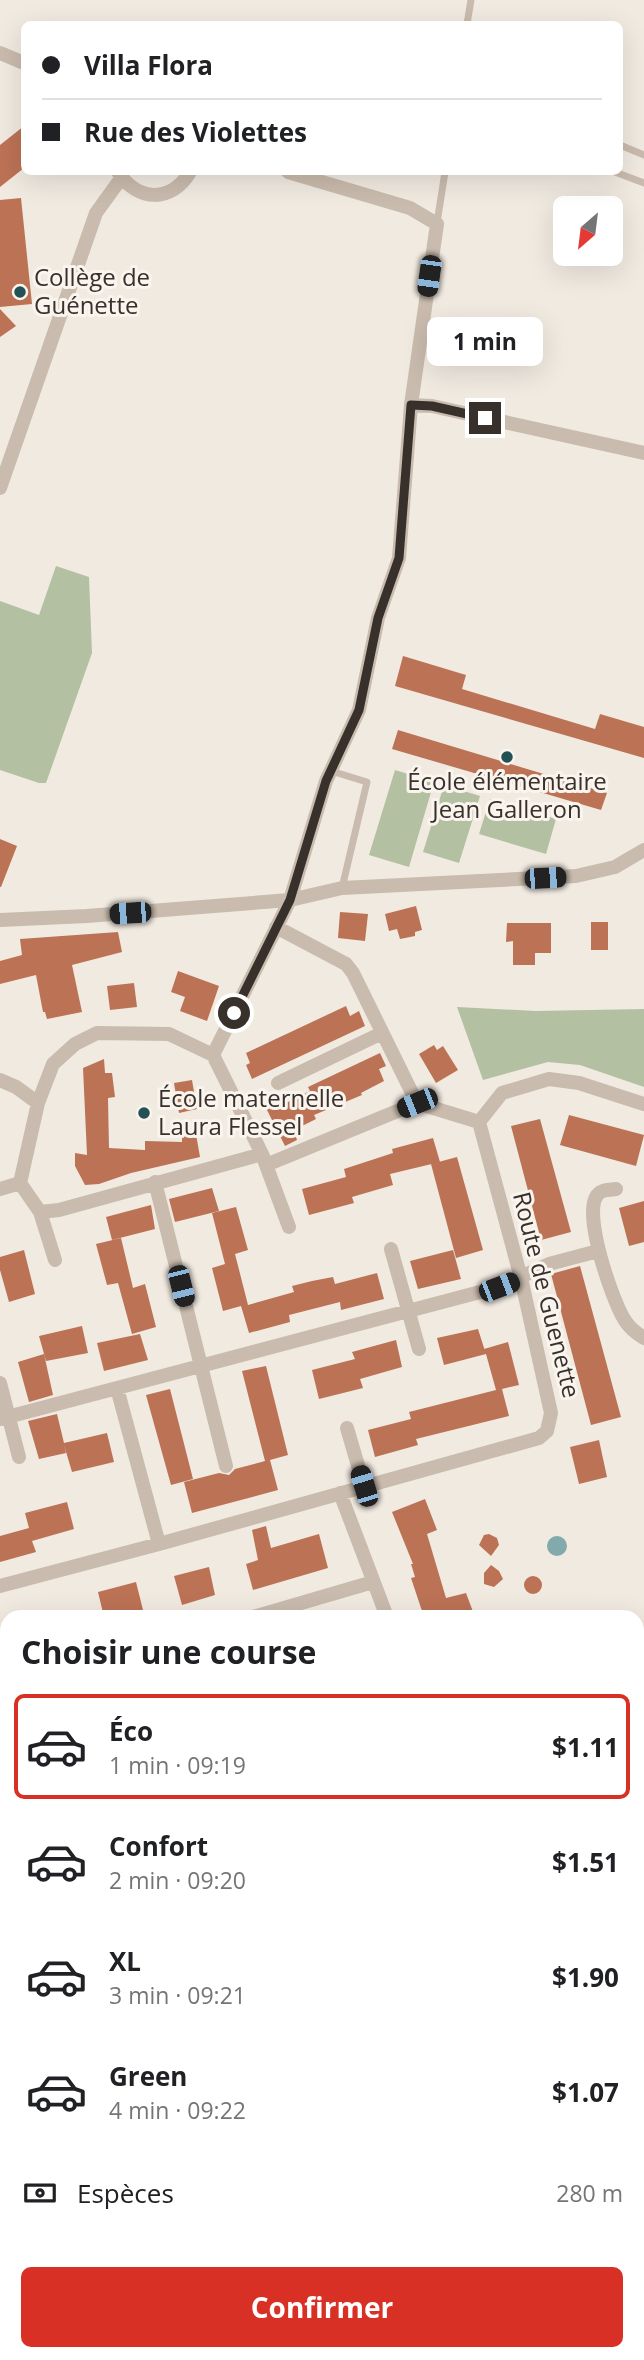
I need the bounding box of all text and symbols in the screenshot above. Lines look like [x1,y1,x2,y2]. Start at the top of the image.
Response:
text: Villa Flora [84,47,213,83]
text: Rue des Violettes [84,114,307,150]
north arrow [553,196,623,266]
map controls [553,196,623,266]
car [416,254,443,298]
place label: Collège de Guénette [34,260,150,321]
marker: Collège de Guénette [12,284,28,300]
callout: 1 min [427,316,543,366]
text: 1 min [453,325,517,357]
route end [469,402,501,434]
marker: École élémentaire Jean Galleron [499,749,515,765]
place label: École élémentaire Jean Galleron [407,764,607,825]
car [524,866,567,890]
car [109,901,152,925]
route start [218,997,250,1029]
place label: École maternelle Laura Flessel [158,1081,344,1142]
car [394,1085,441,1121]
marker: École maternelle Laura Flessel [136,1105,152,1121]
street label: Route de Guenette [506,1188,589,1401]
car [166,1263,197,1309]
car [476,1270,523,1304]
car [348,1463,381,1509]
text: Choisir une course [21,1630,316,1673]
text: Éco [109,1713,153,1749]
icon: car [25,1715,88,1778]
text: $1.11 [552,1729,619,1765]
text: 1 min · 09:19 [109,1749,246,1781]
text: Confort [109,1828,208,1864]
icon: car [25,1830,88,1893]
text: $1.51 [552,1844,619,1880]
text: 2 min · 09:20 [109,1864,246,1896]
text: XL [109,1943,141,1979]
icon: car [25,1945,88,2008]
text: $1.90 [552,1959,619,1995]
text: 3 min · 09:21 [109,1979,246,2011]
text: Green [109,2058,187,2094]
icon: car [25,2060,88,2123]
text: $1.07 [552,2074,619,2110]
text: 4 min · 09:22 [109,2094,246,2126]
icon: cash [21,2174,59,2212]
text: Espèces [77,2175,174,2211]
text: 280 m [556,2177,623,2209]
button: Confirmer [21,2267,623,2347]

